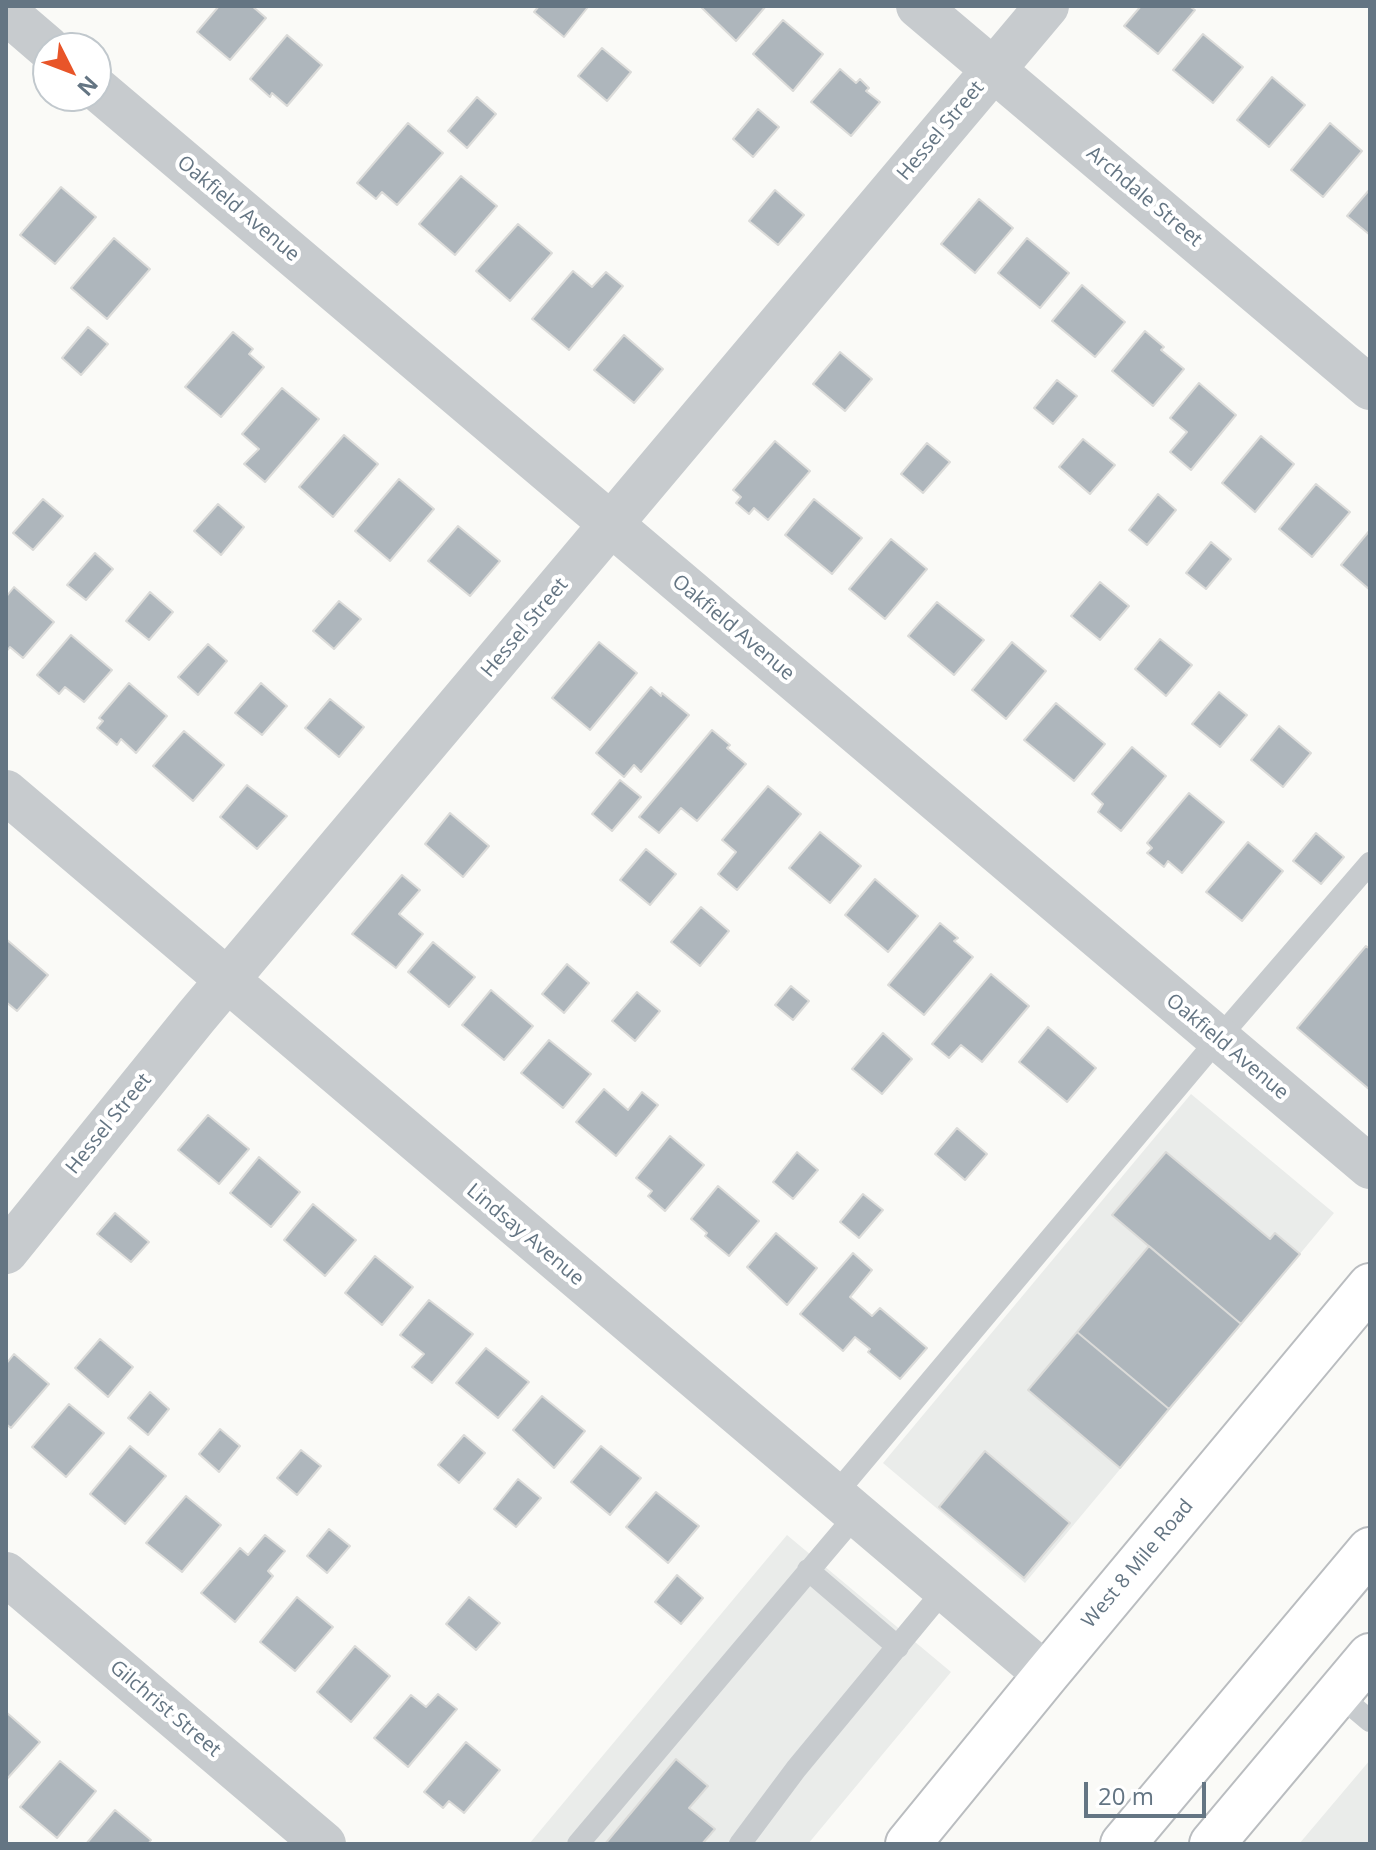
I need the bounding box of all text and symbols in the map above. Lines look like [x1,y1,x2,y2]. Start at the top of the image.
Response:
north arrow [32,32,112,112]
text: N [71,70,105,103]
street label: Hessel Street [892,76,990,186]
street label: Archdale Street [1081,142,1207,252]
street label: Oakfield Avenue [172,151,304,267]
street label: Oakfield Avenue [667,570,799,686]
street label: Hessel Street [476,573,574,683]
street label: Oakfield Avenue [1161,989,1293,1105]
street label: Hessel Street [61,1069,157,1179]
street label: Lindsay Avenue [462,1179,588,1291]
street label: West 8 Mile Road [1077,1495,1199,1633]
street label: Gilchrist Street [105,1656,225,1762]
scale bar [1088,1766,1210,1816]
text: 20 m [1098,1779,1154,1812]

